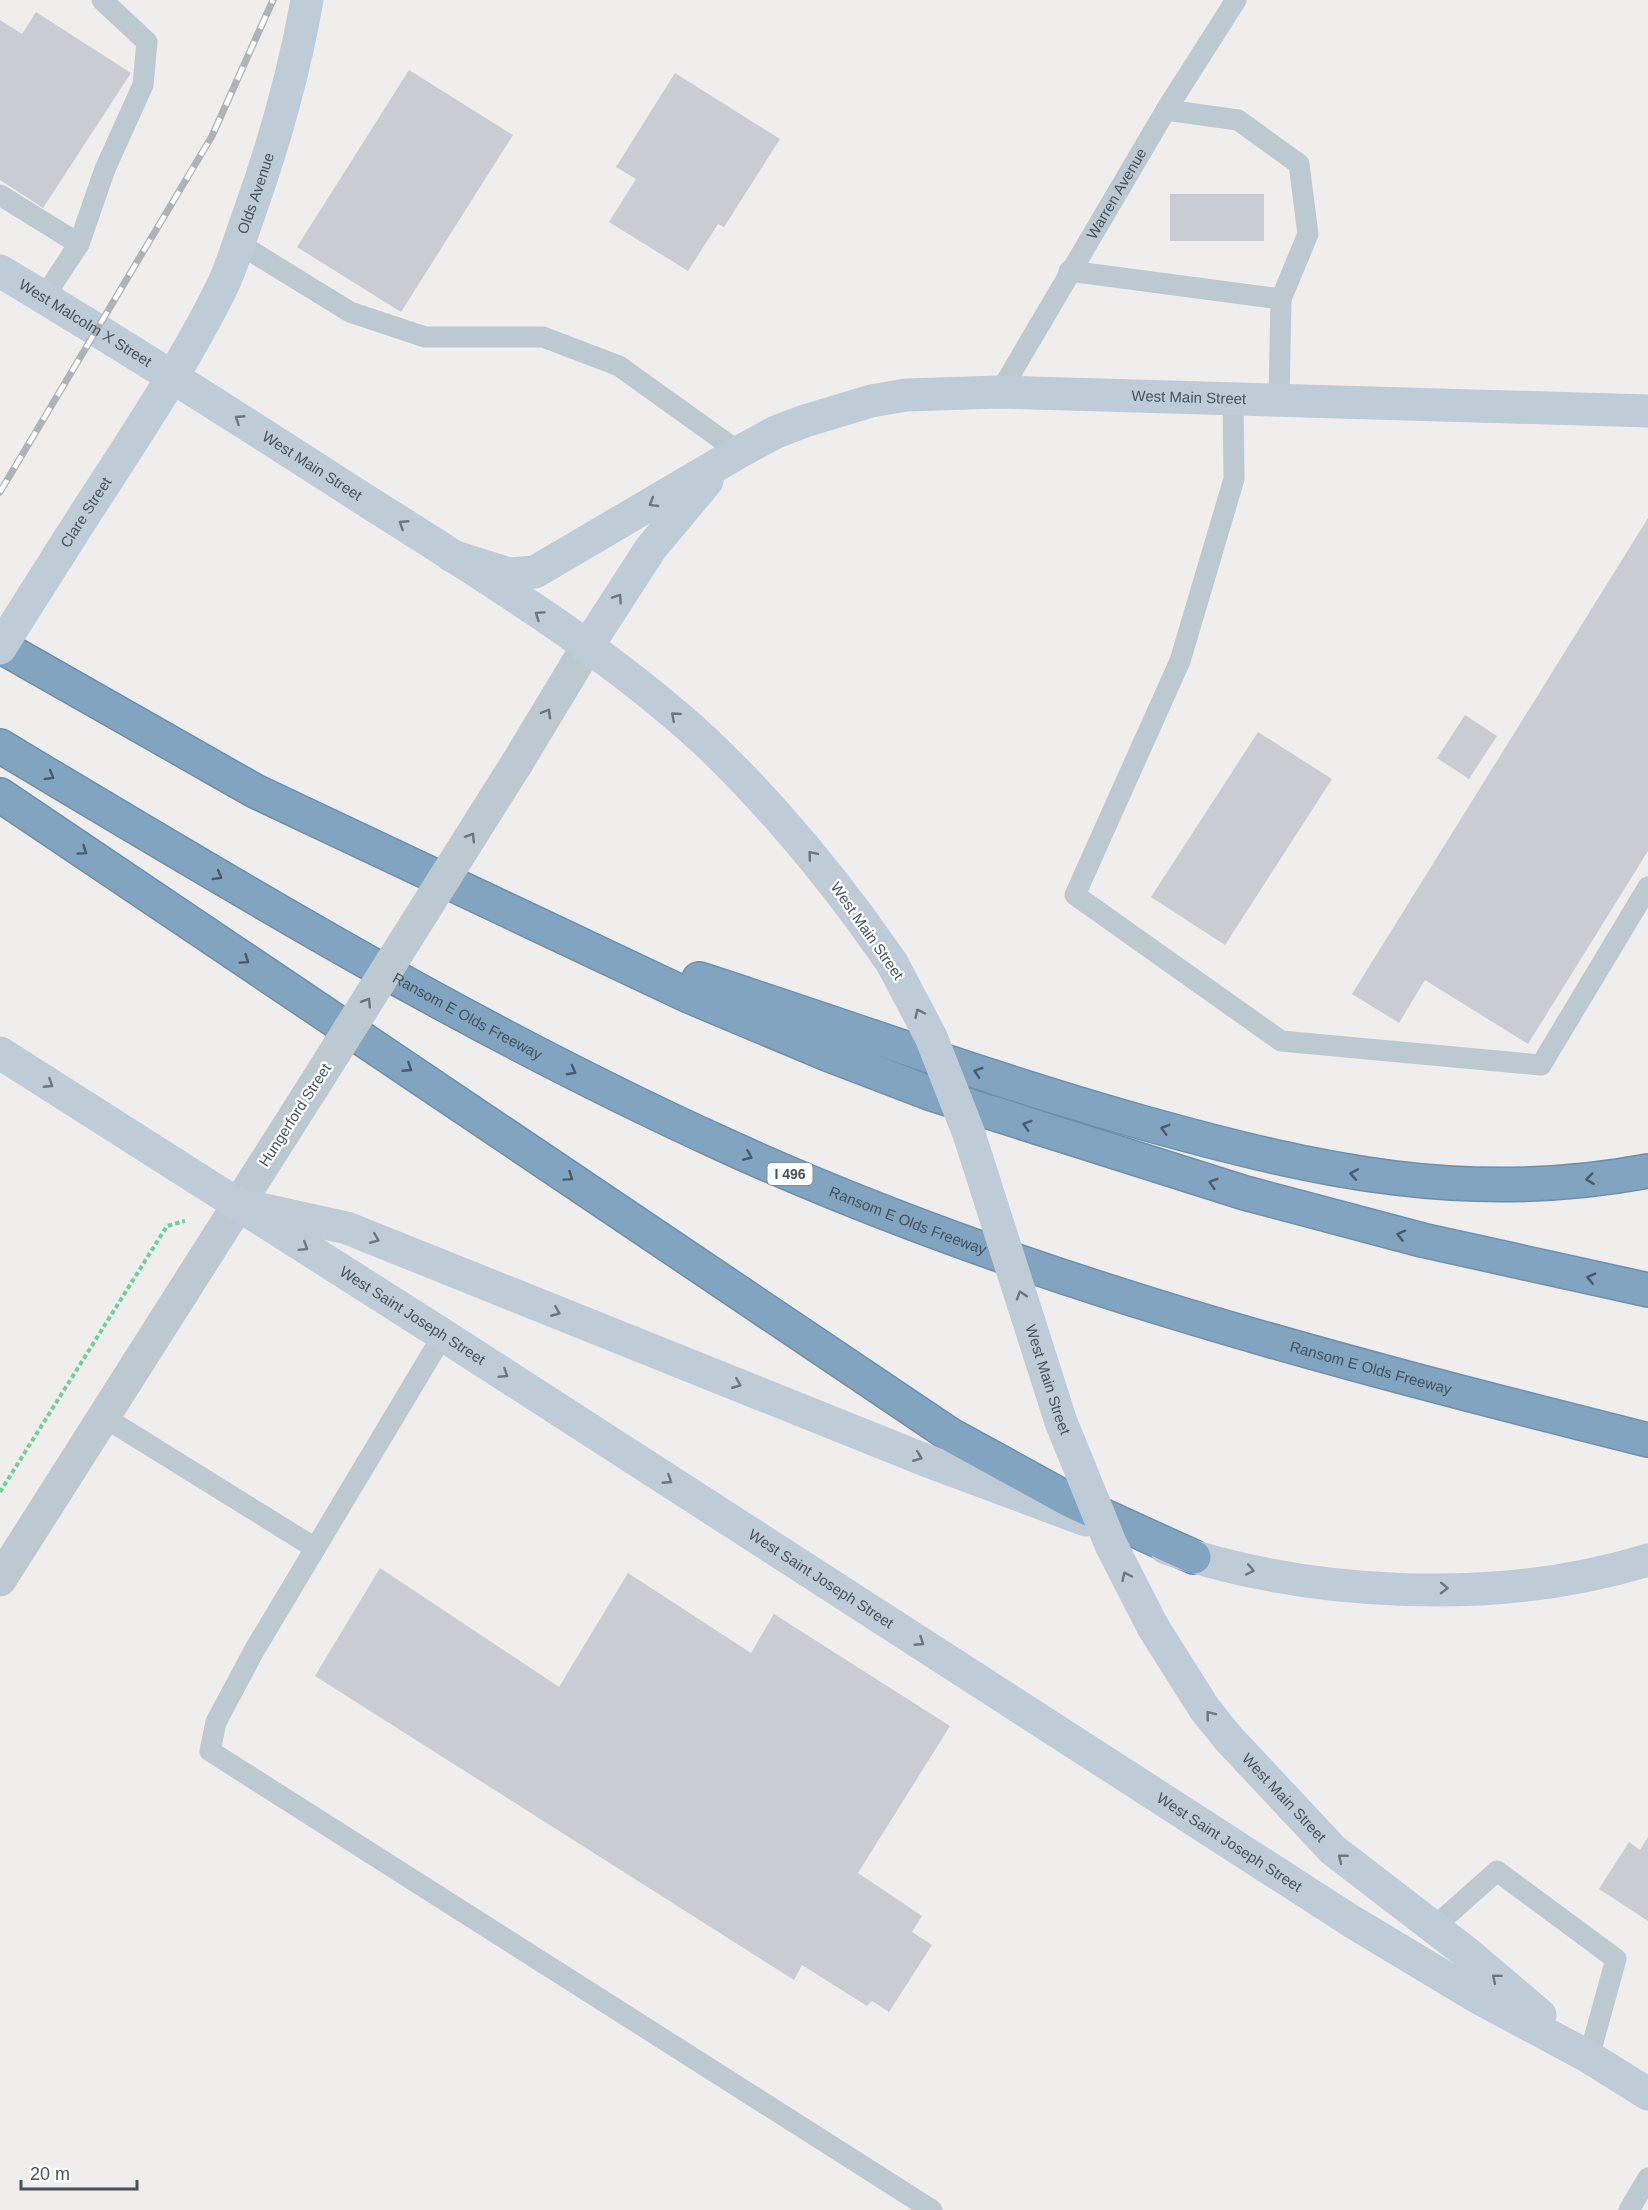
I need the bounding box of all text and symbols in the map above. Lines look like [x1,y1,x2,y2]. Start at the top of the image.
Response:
street label: Warren Avenue [1083,145,1150,242]
street label: Olds Avenue [234,151,277,236]
street label: West Malcolm X Street [16,276,156,370]
street label: West Main Street [1131,387,1247,407]
one-way arrow [235,415,246,426]
street label: West Main Street [259,427,366,504]
street label: Clare Street [57,473,115,551]
one-way arrow [649,496,659,507]
one-way arrow [399,520,409,532]
one-way arrow [610,593,621,604]
one-way arrow [534,611,545,622]
one-way arrow [539,709,551,719]
one-way arrow [671,712,682,723]
one-way arrow [44,769,54,780]
one-way arrow [463,833,475,843]
one-way arrow [77,844,88,855]
one-way arrow [808,851,819,862]
one-way arrow [212,869,222,880]
street label: West Main Street [828,879,908,983]
one-way arrow [238,953,249,964]
street label: Ransom E Olds Freeway [390,969,545,1063]
one-way arrow [359,998,371,1008]
one-way arrow [915,1009,927,1020]
street label: Hungerford Street [255,1059,335,1169]
one-way arrow [401,1060,412,1071]
one-way arrow [566,1064,577,1076]
one-way arrow [973,1067,984,1080]
one-way arrow [43,1077,53,1089]
one-way arrow [1022,1120,1033,1132]
one-way arrow [1160,1124,1170,1136]
one-way arrow [742,1149,753,1161]
road number: I 496 [768,1163,812,1185]
one-way arrow [1350,1168,1360,1181]
one-way arrow [563,1170,574,1181]
one-way arrow [1585,1172,1595,1185]
one-way arrow [1208,1178,1219,1190]
street label: Ransom E Olds Freeway [827,1182,989,1258]
one-way arrow [1396,1230,1406,1242]
one-way arrow [368,1232,379,1244]
one-way arrow [298,1239,308,1251]
street label: West Saint Joseph Street [337,1263,489,1368]
one-way arrow [1586,1273,1596,1286]
one-way arrow [1016,1290,1028,1301]
one-way arrow [549,1305,560,1317]
street label: West Main Street [1022,1322,1075,1438]
street label: Ransom E Olds Freeway [1288,1337,1454,1398]
one-way arrow [497,1367,508,1378]
one-way arrow [730,1377,741,1389]
one-way arrow [911,1450,922,1462]
one-way arrow [662,1472,672,1484]
street label: West Saint Joseph Street [746,1526,898,1632]
one-way arrow [1245,1563,1255,1576]
one-way arrow [1121,1571,1133,1582]
one-way arrow [1440,1582,1449,1594]
one-way arrow [914,1635,924,1647]
one-way arrow [1207,1711,1218,1722]
street label: West Main Street [1239,1750,1330,1846]
street label: West Saint Joseph Street [1154,1789,1306,1895]
one-way arrow [1338,1855,1349,1866]
one-way arrow [1492,1974,1503,1985]
scale bar [21,2153,136,2191]
text: 20 m [30,2164,70,2184]

